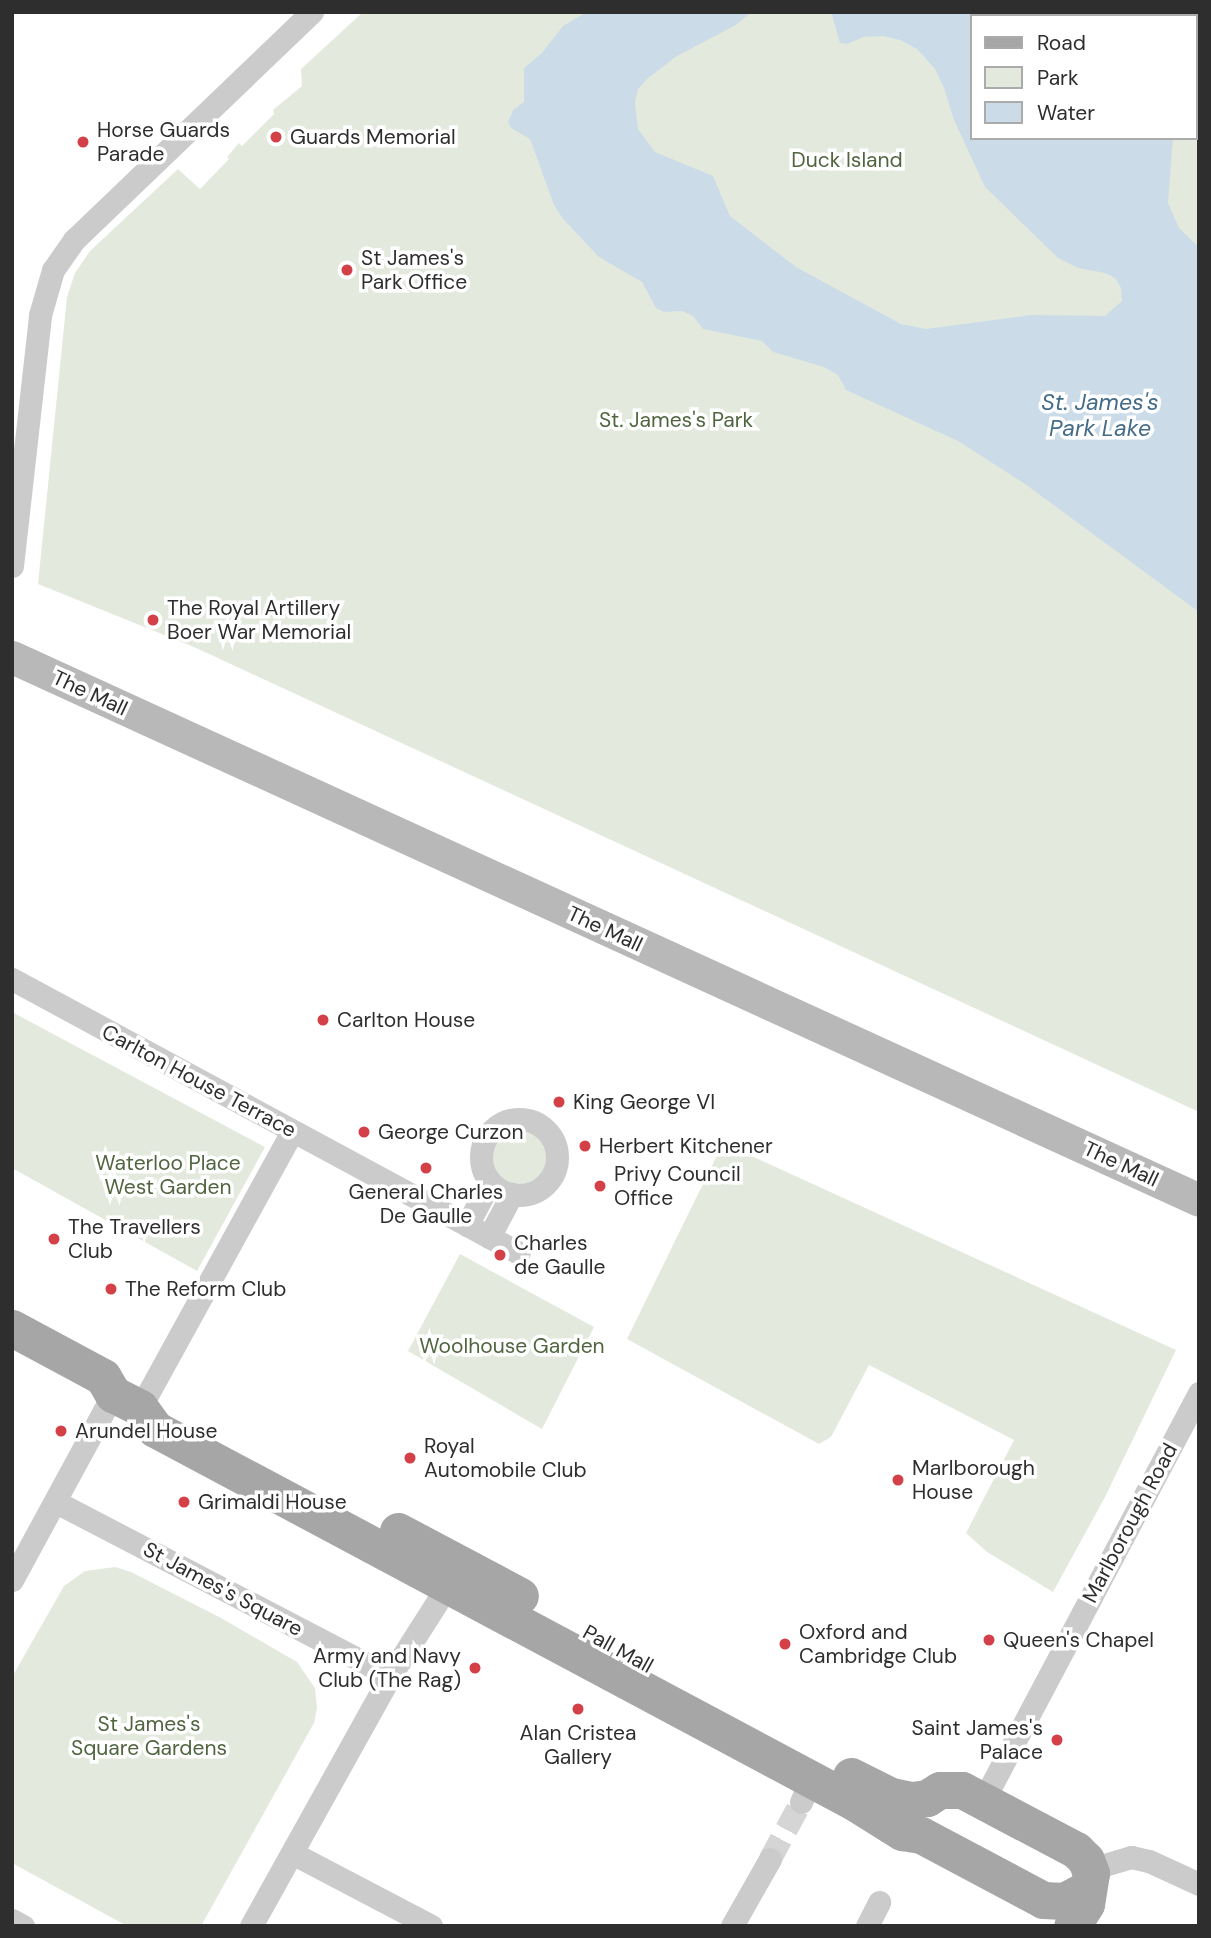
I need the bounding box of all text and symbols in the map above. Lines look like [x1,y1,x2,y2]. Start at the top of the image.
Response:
legend [970,14,1197,140]
text: Road [1037,29,1086,57]
text: Park [1037,64,1078,92]
text: Water [1037,99,1095,127]
place label: Horse Guards Parade [97,117,230,167]
place label: Guards Memorial [290,124,456,150]
marker: Guards Memorial [268,129,284,145]
marker: Horse Guards Parade [75,134,91,150]
park label: Duck Island [791,147,903,173]
place label: St James's Park Office [361,245,467,295]
marker: St James's Park Office [339,262,355,278]
water label: St. James's Park Lake [1041,388,1159,442]
park label: St. James's Park [599,407,753,433]
place label: The Royal Artillery Boer War Memorial [167,595,351,645]
marker: The Royal Artillery Boer War Memorial [145,612,161,628]
street label: The Mall [49,665,131,721]
street label: The Mall [564,901,646,957]
place label: Carlton House [337,1007,475,1033]
marker: Carlton House [315,1012,331,1028]
street label: Carlton House Terrace [97,1019,301,1143]
place label: King George VI [573,1089,715,1115]
marker: King George VI [551,1094,567,1110]
place label: George Curzon [378,1119,524,1145]
marker: George Curzon [356,1124,372,1140]
place label: Herbert Kitchener [599,1133,773,1159]
street label: The Mall [1080,1136,1162,1192]
marker: Herbert Kitchener [577,1138,593,1154]
park label: Waterloo Place West Garden [95,1150,241,1200]
marker: General Charles De Gaulle [418,1160,434,1176]
place label: Privy Council Office [614,1161,741,1211]
marker: Privy Council Office [592,1178,608,1194]
place label: General Charles De Gaulle [349,1179,503,1229]
place label: The Travellers Club [68,1214,201,1264]
place label: Charles de Gaulle [514,1230,605,1280]
marker: The Travellers Club [46,1231,62,1247]
marker: Charles de Gaulle [492,1247,508,1263]
place label: The Reform Club [125,1276,286,1302]
marker: The Reform Club [103,1281,119,1297]
park label: Woolhouse Garden [419,1333,605,1359]
place label: Arundel House [75,1418,217,1444]
marker: Arundel House [53,1423,69,1439]
place label: Royal Automobile Club [424,1433,587,1483]
street label: Marlborough Road [1077,1439,1183,1607]
marker: Royal Automobile Club [402,1450,418,1466]
place label: Marlborough House [912,1455,1035,1505]
marker: Marlborough House [890,1472,906,1488]
place label: Grimaldi House [198,1489,347,1515]
marker: Grimaldi House [176,1494,192,1510]
street label: St James's Square [139,1536,307,1642]
street label: Pall Mall [578,1619,658,1679]
place label: Oxford and Cambridge Club [799,1619,957,1669]
place label: Queen's Chapel [1003,1627,1154,1653]
marker: Queen's Chapel [981,1632,997,1648]
marker: Oxford and Cambridge Club [777,1636,793,1652]
place label: Army and Navy Club (The Rag) [313,1643,461,1693]
marker: Army and Navy Club (The Rag) [467,1660,483,1676]
marker: Alan Cristea Gallery [570,1701,586,1717]
park label: St James's Square Gardens [71,1711,227,1761]
place label: Saint James's Palace [911,1715,1043,1765]
place label: Alan Cristea Gallery [520,1720,636,1770]
marker: Saint James's Palace [1049,1732,1065,1748]

